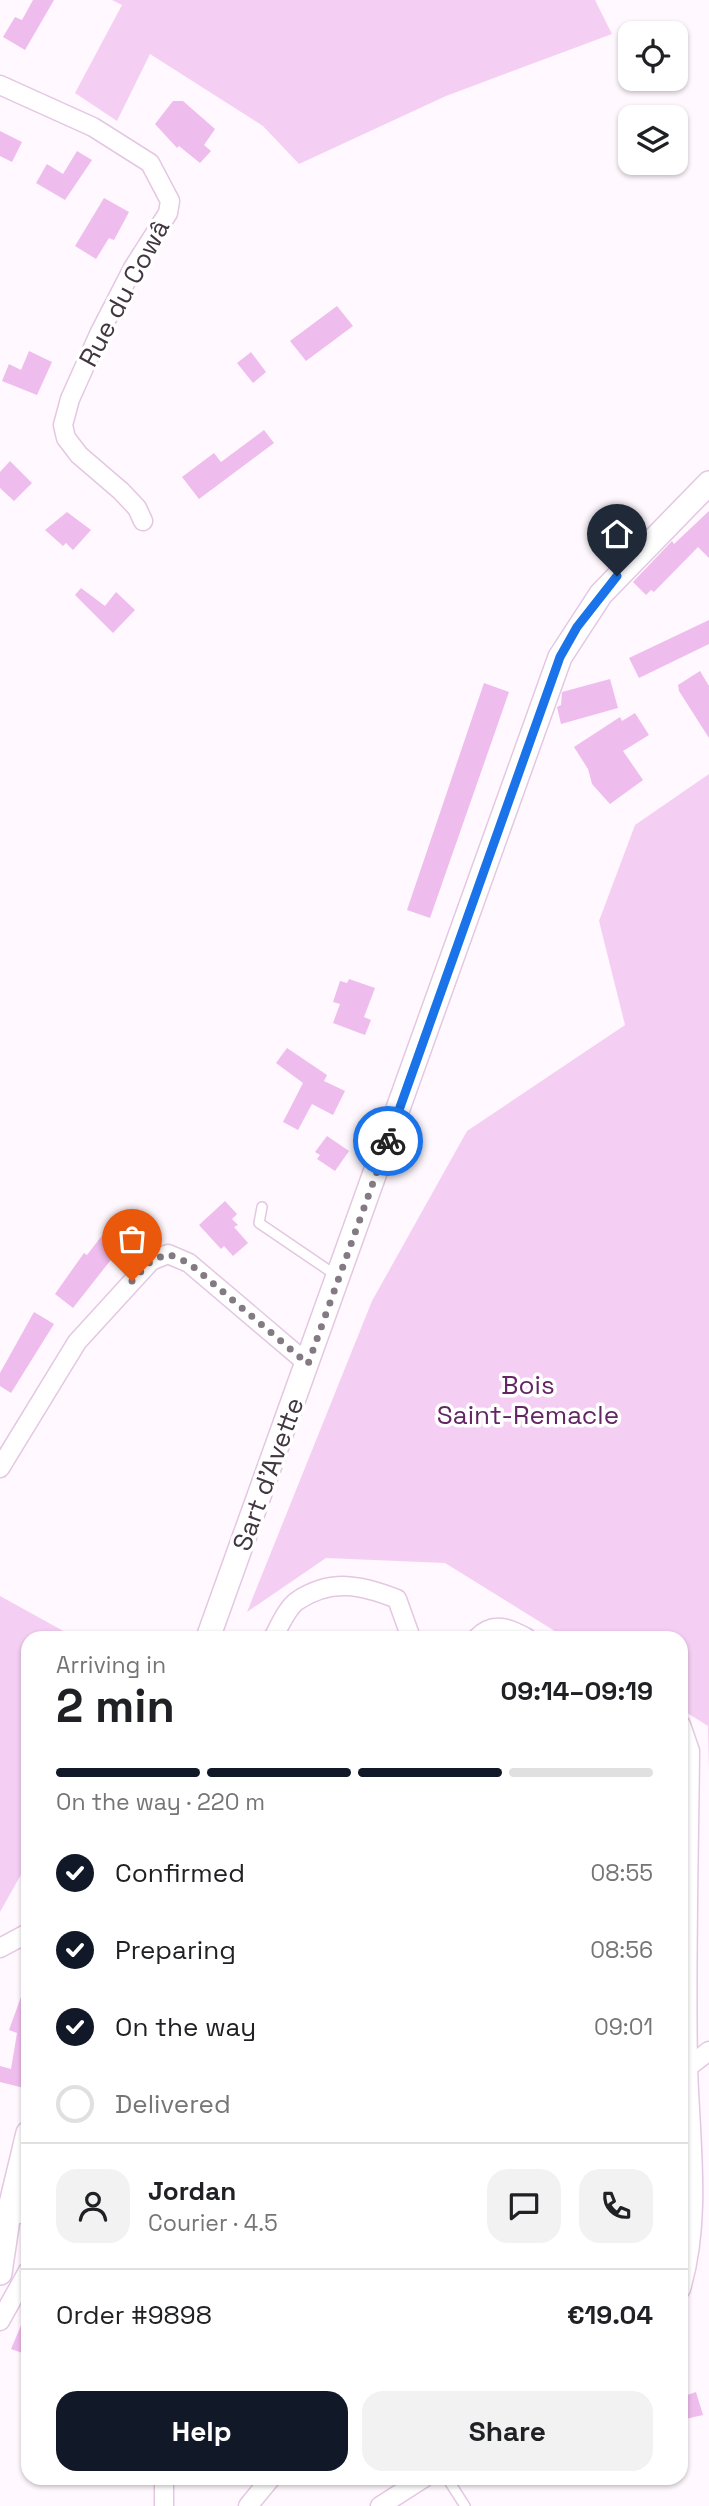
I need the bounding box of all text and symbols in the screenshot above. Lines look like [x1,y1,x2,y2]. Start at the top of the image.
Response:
map controls [618,21,688,175]
button: locate [618,21,688,91]
button: layers [618,105,688,175]
street label: Rue du Cowâ [71,214,177,372]
pin [587,504,647,576]
icon: home [598,515,636,553]
courier [353,1106,423,1176]
icon: bike [369,1122,407,1160]
pin [102,1209,162,1281]
icon: bag [113,1220,151,1258]
park label: Bois Saint-Remacle [437,1368,619,1432]
street label: Sart d'Avette [225,1393,311,1555]
text: Arriving in [56,1650,166,1680]
text: 09:14–09:19 [500,1674,653,1708]
text: 2 min [56,1677,175,1735]
text: On the way · 220 m [56,1787,265,1817]
icon: check [56,1854,94,1892]
text: Confirmed [115,1856,245,1890]
text: 08:55 [591,1858,653,1888]
icon: check [56,1931,94,1969]
text: Preparing [115,1933,236,1967]
text: 08:56 [590,1935,653,1965]
icon: check [56,2008,94,2046]
text: On the way [115,2010,256,2044]
text: 09:01 [594,2012,653,2042]
text: Delivered [115,2087,231,2121]
button: person [56,2169,130,2243]
button: chat [487,2169,561,2243]
button: phone [579,2169,653,2243]
text: Jordan [148,2174,236,2208]
text: Courier · 4.5 [148,2208,278,2238]
text: Order #9898 [56,2298,212,2332]
text: €19.04 [567,2298,653,2332]
button: Help [56,2391,348,2471]
button: Share [362,2391,653,2471]

